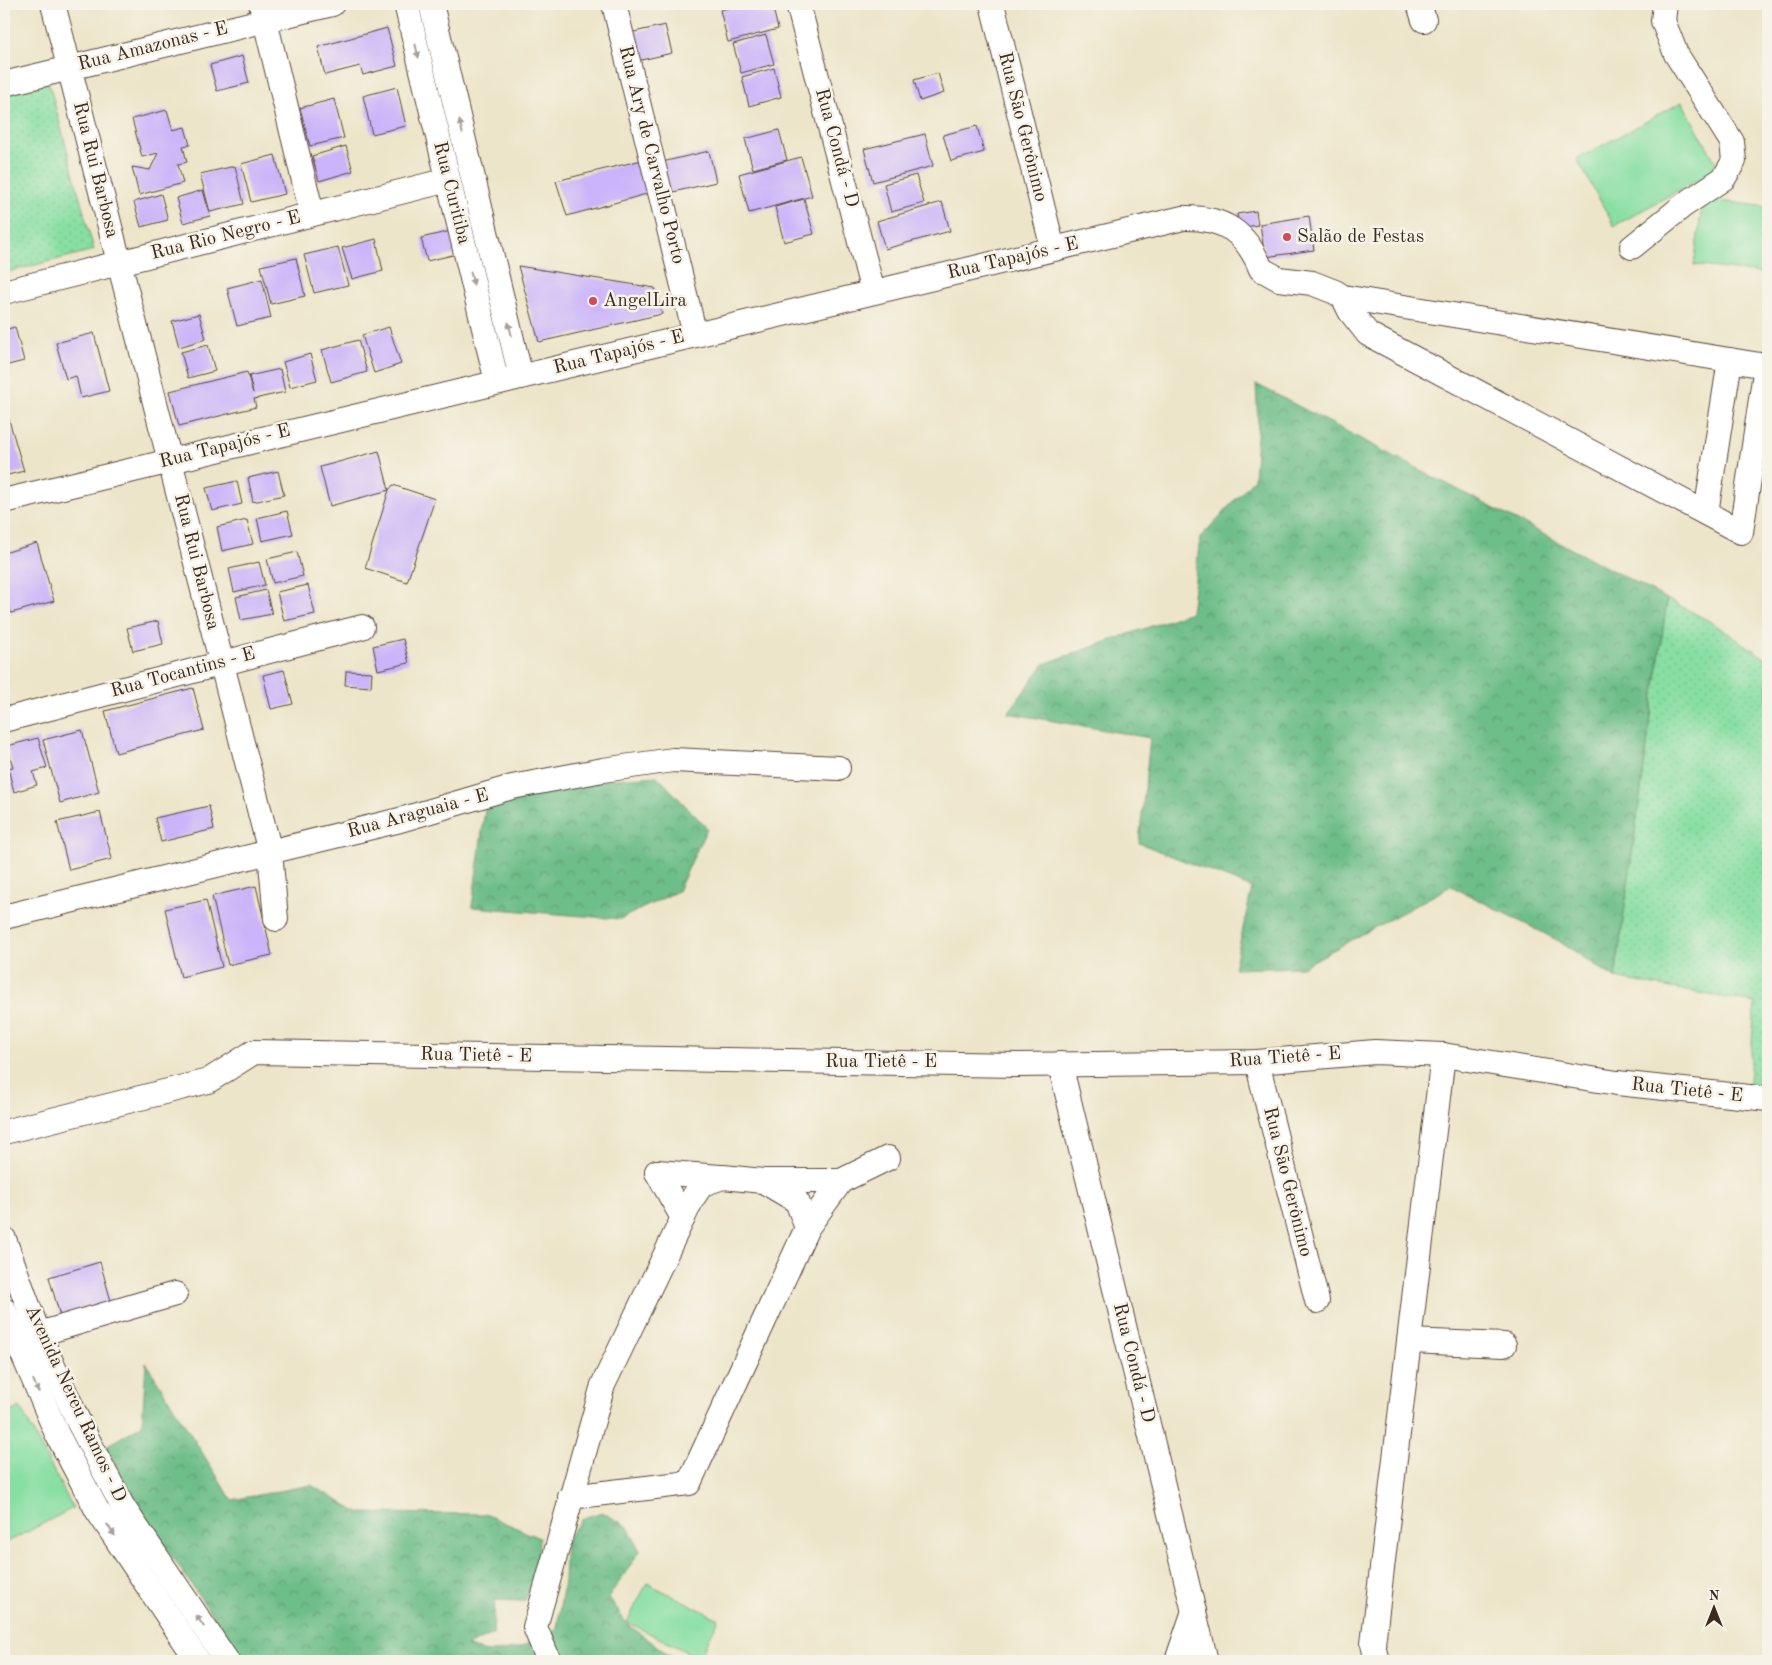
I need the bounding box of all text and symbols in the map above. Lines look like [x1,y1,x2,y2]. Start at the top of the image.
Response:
street label: Rua Amazonas - E [76,19,230,75]
one-way arrow [413,44,421,59]
street label: Rua Ary de Carvalho Porto [615,44,687,266]
street label: Rua São Gerônimo [994,50,1050,204]
street label: Rua Condá - D [811,86,861,210]
street label: Rua Rui Barbosa [69,100,121,241]
one-way arrow [457,119,465,134]
street label: Rua Curitiba [429,140,473,247]
street label: Rua Rio Negro - E [149,208,303,264]
place label: Salão de Festas [1297,228,1424,247]
marker: Salão de Festas [1281,231,1293,243]
street label: Rua Tapajós - E [945,235,1081,283]
one-way arrow [468,271,476,286]
place label: AngelLira [603,292,688,311]
marker: AngelLira [587,295,599,307]
one-way arrow [506,322,514,337]
street label: Rua Tapajós - E [552,328,686,378]
street label: Rua Tapajós - E [158,422,292,472]
street label: Rua Rui Barbosa [170,492,222,633]
street label: Rua Tocantins - E [109,645,257,701]
street label: Rua Araguaia - E [345,786,491,842]
street label: Rua Tietê - E [1228,1045,1342,1071]
street label: Rua Tietê - E [420,1046,532,1066]
street label: Rua Tietê - E [825,1053,937,1072]
street label: Rua Tietê - E [1630,1076,1744,1106]
street label: Rua São Gerônimo [1259,1105,1315,1259]
street label: Rua Condá - D [1109,1301,1157,1425]
street label: Avenida Nereu Ramos - D [21,1303,129,1505]
one-way arrow [32,1379,40,1393]
one-way arrow [106,1523,115,1536]
north arrow [1690,1582,1740,1632]
text: N [1709,1589,1720,1603]
one-way arrow [195,1614,205,1628]

